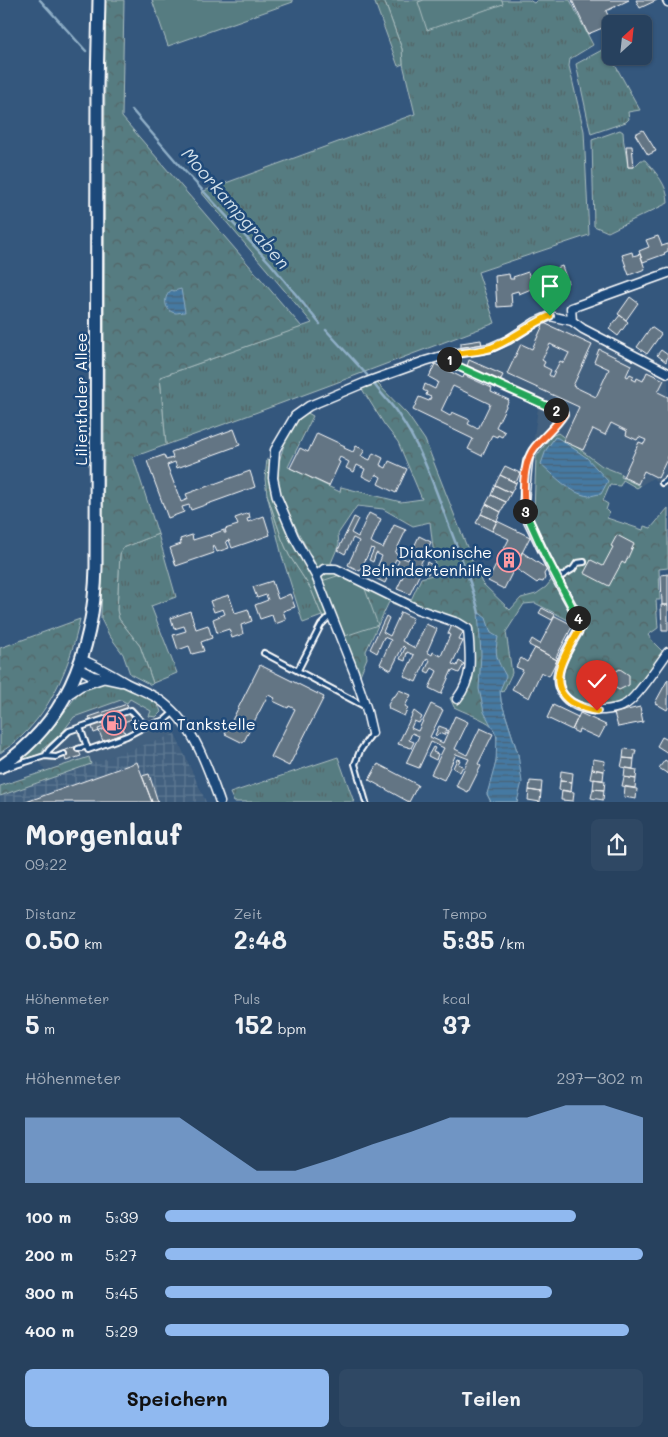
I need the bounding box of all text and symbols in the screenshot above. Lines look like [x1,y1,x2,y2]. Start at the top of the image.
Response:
north arrow [602,15,652,65]
map controls [602,15,652,65]
water label: Moorkampgraben [176,142,296,274]
pin [529,265,571,316]
icon: arrive [536,272,564,300]
street label: Lilienthaler Allee [70,332,91,466]
pin: 1 [436,346,462,372]
text: 1 [446,350,453,369]
pin: 2 [544,398,568,422]
text: 2 [553,401,560,420]
pin: 3 [512,498,538,524]
text: 3 [521,502,530,521]
place label: Diakonische Behindertenhilfe [361,541,492,580]
building icon: Diakonische Behindertenhilfe [496,547,522,573]
pin: 4 [566,606,590,630]
text: 4 [574,609,583,628]
pin [576,660,618,711]
icon: check [583,667,611,695]
fuel station icon: team Tankstelle [101,710,127,736]
place label: team Tankstelle [132,713,256,734]
text: Morgenlauf [25,816,181,852]
button: share [591,819,643,871]
text: 09:22 [25,853,67,874]
text: Distanz [25,904,76,923]
text: Zeit [234,904,262,923]
text: Tempo [442,904,487,923]
text: 0.50 [25,923,79,955]
text: 2:48 [234,923,287,955]
text: 5:35 [442,923,494,955]
text: km [79,934,103,953]
text: /km [494,934,525,953]
text: Höhenmeter [25,989,109,1008]
text: Puls [234,989,260,1008]
text: kcal [442,989,470,1008]
text: 5 [25,1008,40,1040]
text: 152 [234,1008,273,1040]
text: 37 [442,1008,471,1040]
text: m [40,1019,55,1038]
text: bpm [273,1019,307,1038]
text: Höhenmeter [25,1067,121,1088]
text: 297–302 m [557,1067,643,1088]
text: 100 m [25,1206,71,1227]
text: 5:39 [105,1206,138,1227]
text: 200 m [25,1244,73,1265]
text: 5:27 [105,1244,137,1265]
text: 300 m [25,1282,74,1303]
text: 5:45 [105,1282,138,1303]
text: 400 m [25,1320,74,1341]
text: 5:29 [105,1320,138,1341]
button: Speichern [25,1369,329,1427]
button: Teilen [339,1369,643,1427]

